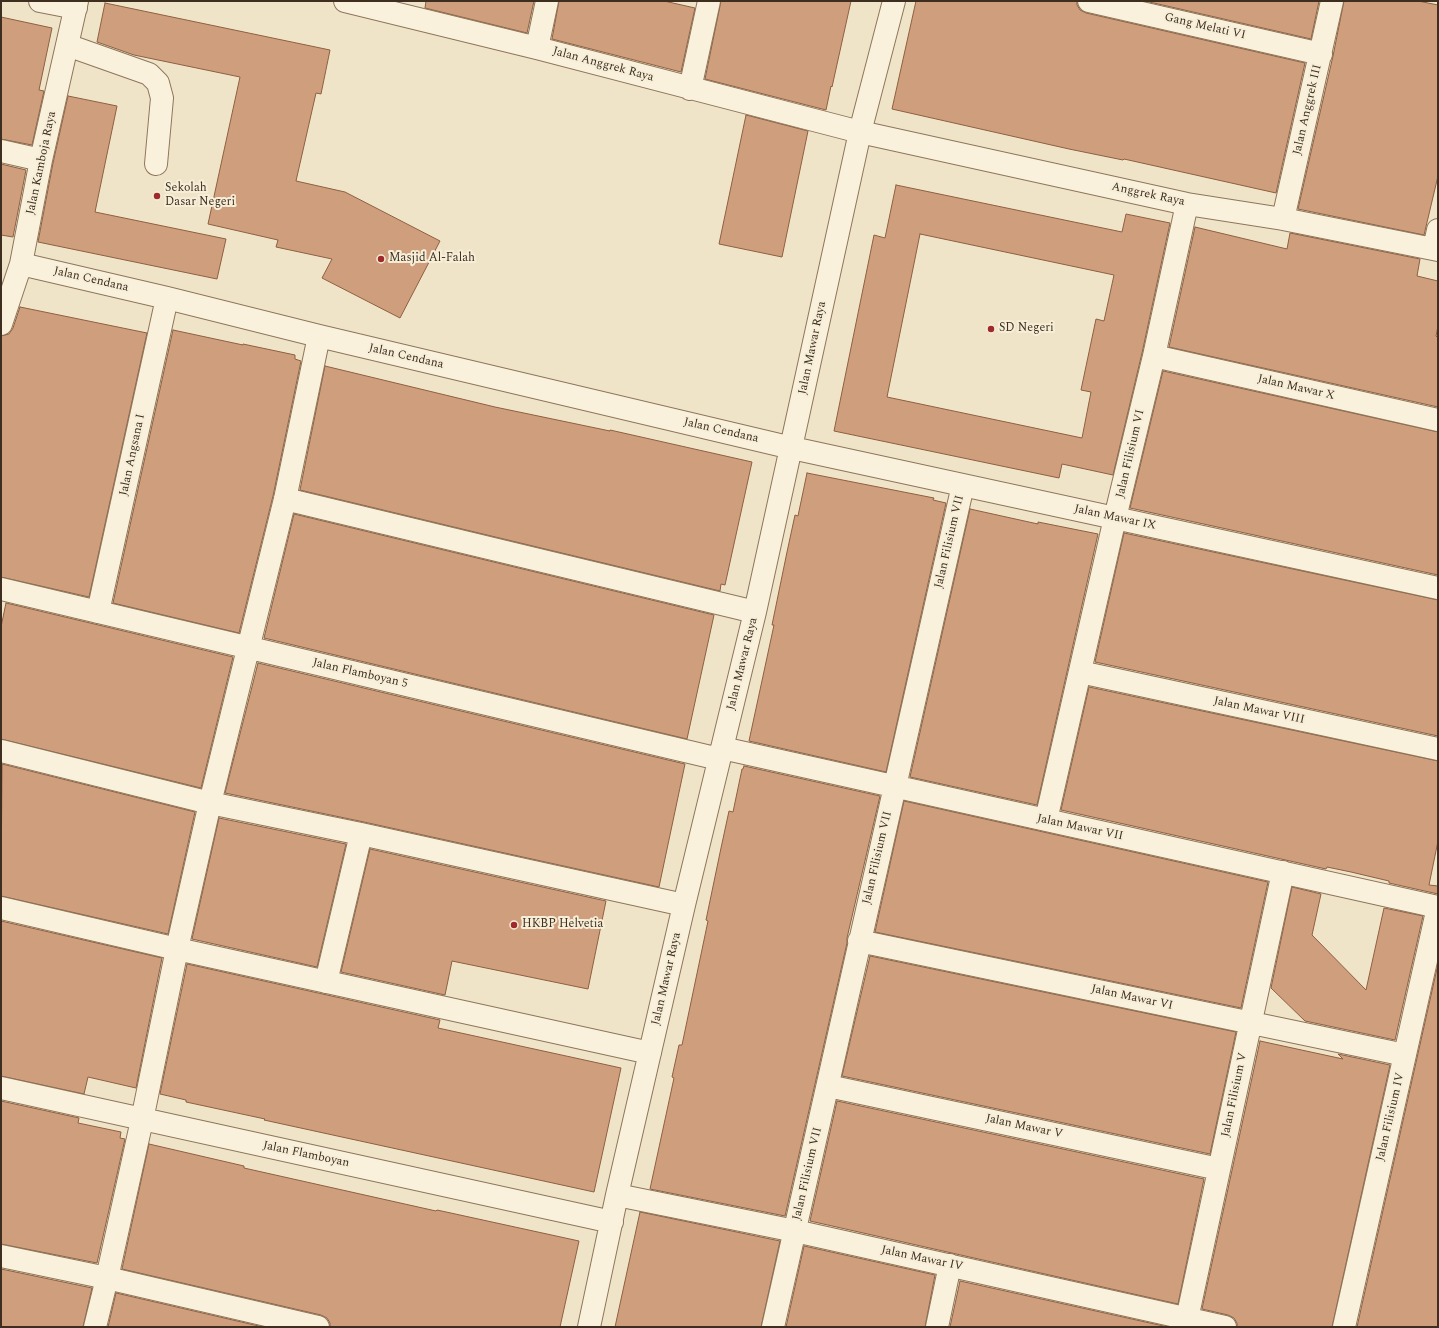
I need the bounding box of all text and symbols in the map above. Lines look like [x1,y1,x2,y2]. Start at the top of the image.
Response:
street label: Gang Melati VI [1163,11,1247,43]
street label: Jalan Anggrek Raya [551,45,655,85]
street label: Jalan Anggrek III [1291,63,1325,157]
street label: Jalan Kamboja Raya [24,110,60,216]
street label: Anggrek Raya [1110,180,1186,210]
place label: Sekolah Dasar Negeri [165,182,235,210]
marker: Sekolah Dasar Negeri [152,191,162,201]
place label: Masjid Al-Falah [389,252,475,266]
marker: Masjid Al-Falah [376,254,386,264]
street label: Jalan Cendana [52,264,130,296]
street label: Jalan Mawar Raya [796,300,830,396]
place label: SD Negeri [999,322,1054,336]
marker: SD Negeri [986,324,996,334]
street label: Jalan Cendana [367,341,445,373]
street label: Jalan Mawar X [1256,372,1336,404]
street label: Jalan Filisium VI [1114,408,1148,500]
street label: Jalan Angsana I [117,413,149,497]
street label: Jalan Cendana [682,415,760,447]
street label: Jalan Filisium VII [932,494,968,590]
street label: Jalan Mawar IX [1073,502,1157,534]
street label: Jalan Mawar Raya [725,616,761,712]
street label: Jalan Flamboyan 5 [311,656,409,692]
street label: Jalan Mawar VIII [1212,694,1306,728]
street label: Jalan Filisium VII [860,810,896,906]
street label: Jalan Mawar VII [1036,812,1124,844]
place label: HKBP Helvetia [522,918,603,932]
marker: HKBP Helvetia [509,920,519,930]
street label: Jalan Mawar Raya [649,931,685,1027]
street label: Jalan Mawar VI [1090,982,1174,1014]
street label: Jalan Filisium V [1219,1052,1251,1138]
street label: Jalan Filisium IV [1374,1071,1408,1163]
street label: Jalan Mawar V [984,1112,1064,1142]
street label: Jalan Filisium VII [790,1126,826,1222]
street label: Jalan Flamboyan [261,1139,351,1171]
street label: Jalan Mawar IV [880,1243,964,1275]

